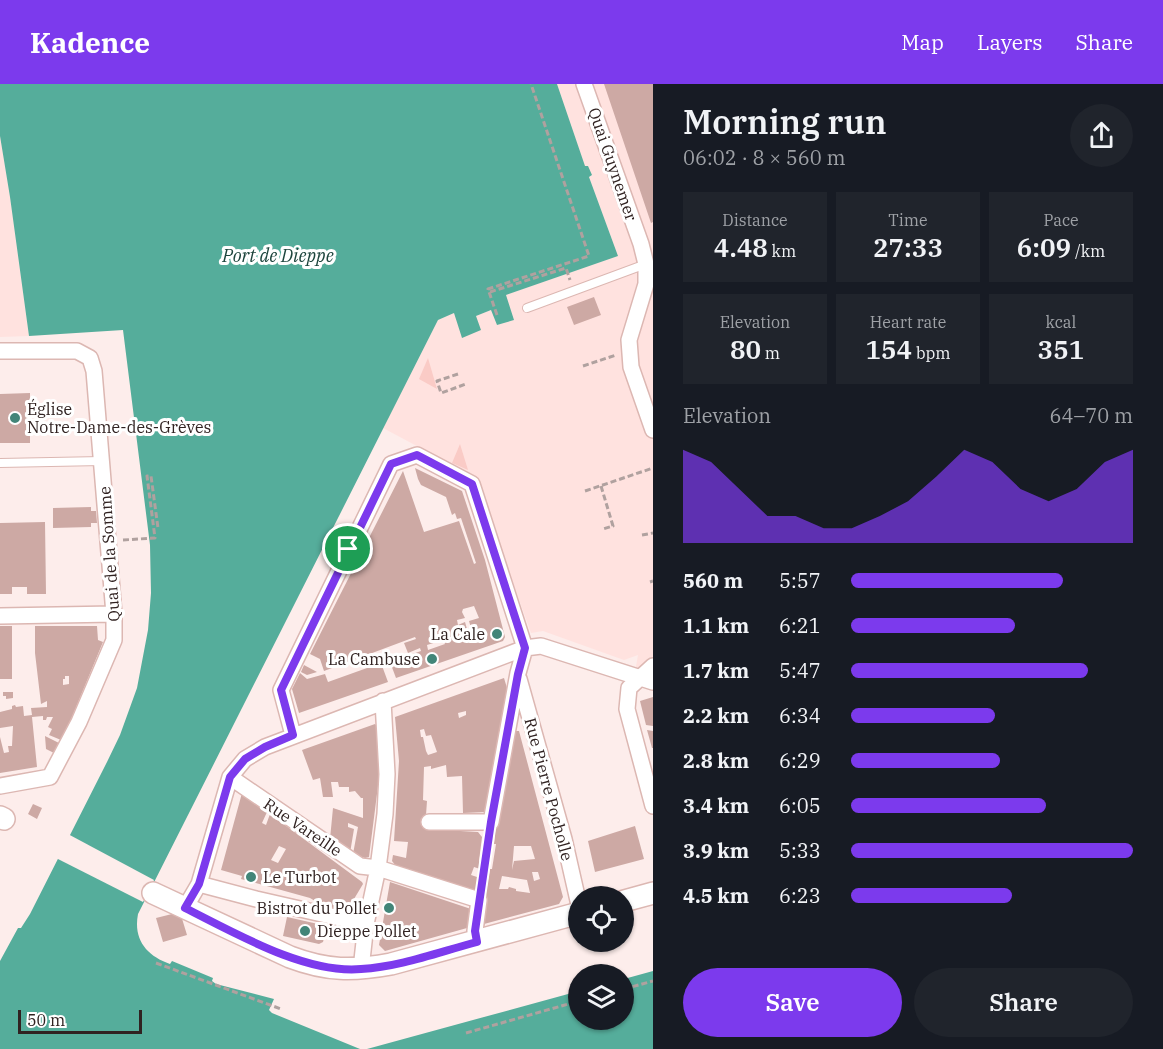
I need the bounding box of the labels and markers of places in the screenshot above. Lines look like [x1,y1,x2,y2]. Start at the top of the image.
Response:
place label: Église Notre-Dame-des-Grèves [27,398,211,437]
marker: Église Notre-Dame-des-Grèves [8,411,22,425]
pin [322,523,373,574]
place label: La Cale [431,624,485,644]
marker: La Cale [490,627,504,641]
place label: La Cambuse [328,649,420,669]
marker: La Cambuse [425,652,439,666]
place label: Le Turbot [263,867,337,887]
marker: Le Turbot [244,870,258,884]
place label: Bistrot du Pollet [257,898,377,918]
marker: Bistrot du Pollet [382,901,396,915]
place label: Dieppe Pollet [317,921,417,941]
marker: Dieppe Pollet [298,924,312,938]

